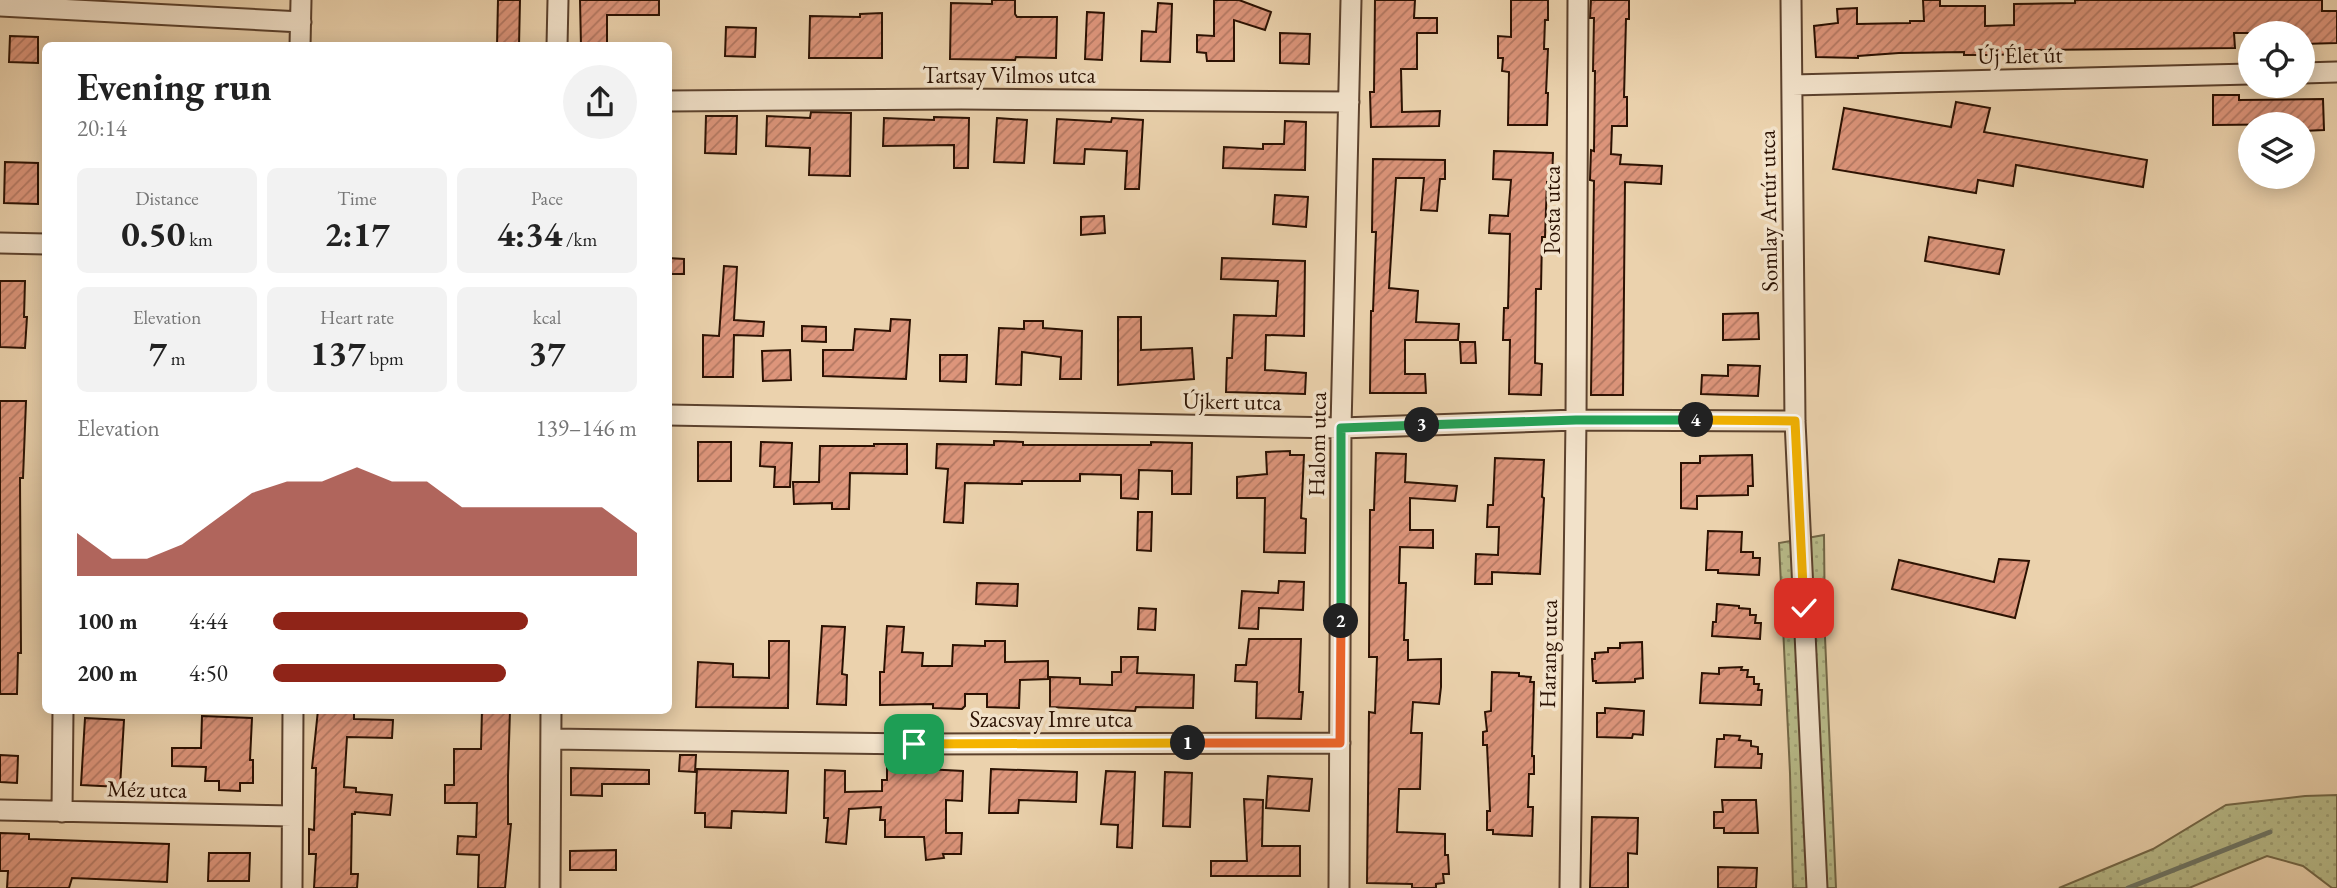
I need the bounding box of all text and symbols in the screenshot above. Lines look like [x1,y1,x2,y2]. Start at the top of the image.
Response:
map controls [2238,21,2315,189]
button: locate [2238,21,2315,98]
street label: Új Élet út [1977,39,2064,71]
street label: Tartsay Vilmos utca [922,60,1096,90]
text: Evening run [77,62,272,111]
button: share [563,65,637,139]
button: layers [2238,112,2315,189]
text: 20:14 [77,113,127,143]
street label: Somlay Artúr utca [1752,129,1784,292]
street label: Posta utca [1537,165,1567,254]
text: Distance [135,186,199,211]
text: Time [337,186,377,211]
text: Pace [531,186,563,211]
text: 0.50 [121,211,185,256]
text: 2:17 [324,211,390,256]
text: 4:34 [497,211,562,256]
text: km [185,227,213,252]
text: /km [562,227,597,252]
text: Elevation [133,305,201,330]
text: Heart rate [320,305,394,330]
text: kcal [533,305,561,330]
text: 7 [148,330,167,375]
text: 137 [310,330,366,375]
text: 37 [528,330,566,375]
text: m [167,346,186,371]
text: bpm [366,346,404,371]
street label: Újkert utca [1182,385,1283,417]
street label: Halom utca [1301,391,1333,497]
pin: 4 [1678,402,1714,438]
text: 4 [1690,407,1701,432]
pin: 3 [1404,408,1440,442]
text: 3 [1416,412,1427,437]
text: Elevation [77,413,160,443]
text: 139–146 m [536,413,637,443]
pin [1774,578,1834,638]
icon: check [1785,589,1823,627]
street label: Harang utca [1532,598,1564,709]
pin: 2 [1324,604,1358,638]
text: 100 m [77,606,138,636]
text: 4:44 [189,606,228,636]
text: 2 [1335,608,1346,633]
text: 200 m [77,658,138,688]
text: 4:50 [189,658,228,688]
street label: Szacsvay Imre utca [969,704,1133,734]
pin [884,714,944,774]
icon: arrive [895,725,933,763]
pin: 1 [1170,726,1206,760]
text: 1 [1182,730,1193,755]
street label: Méz utca [107,773,188,805]

